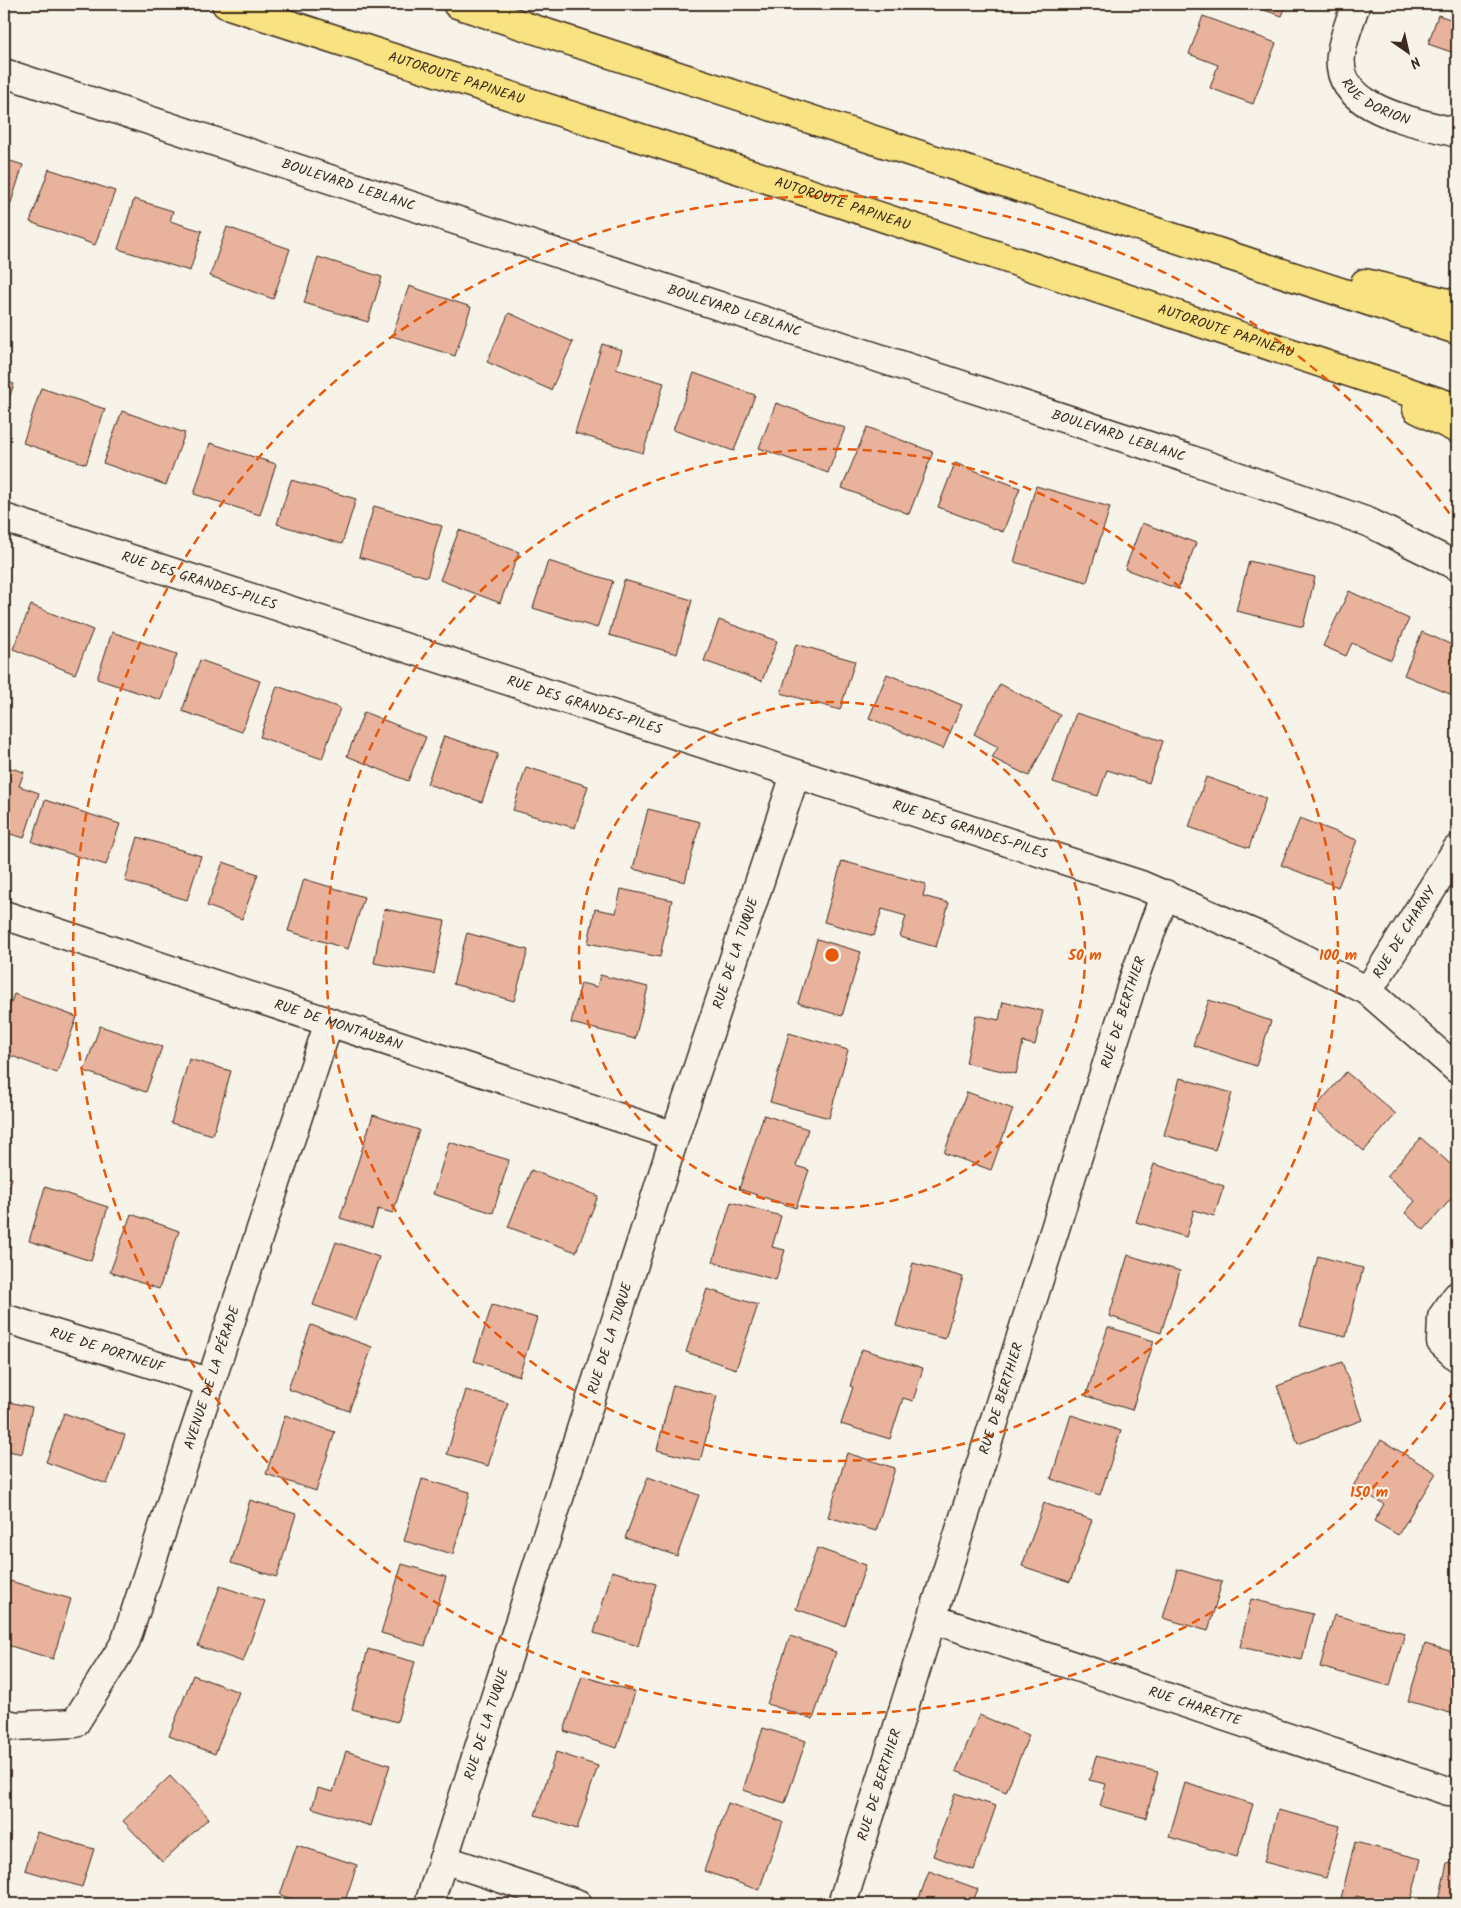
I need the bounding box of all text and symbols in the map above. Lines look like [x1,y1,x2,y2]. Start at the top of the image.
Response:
north arrow [1384,28,1434,78]
street label: AUTOROUTE PAPINEAU [385,46,527,111]
text: N [1405,50,1425,74]
street label: RUE DORION [1335,74,1413,131]
street label: BOULEVARD LEBLANC [279,153,418,217]
street label: AUTOROUTE PAPINEAU [771,171,913,237]
street label: BOULEVARD LEBLANC [665,279,804,343]
street label: AUTOROUTE PAPINEAU [1155,298,1297,364]
street label: BOULEVARD LEBLANC [1049,404,1188,468]
street label: RUE DES GRANDES-PILES [119,546,280,616]
street label: RUE DES GRANDES-PILES [504,670,665,741]
street label: RUE DES GRANDES-PILES [890,794,1051,865]
street label: RUE DE CHARNY [1367,881,1442,983]
street label: RUE DE LA TUQUE [707,894,765,1012]
text: 50 m [1067,944,1102,968]
text: 100 m [1319,944,1357,968]
centre of rings [823,946,841,964]
street label: RUE DE BERTHIER [1095,953,1152,1071]
street label: RUE DE MONTAUBAN [271,994,406,1057]
street label: RUE DE LA TUQUE [582,1279,639,1397]
street label: AVENUE DE LA PÉRADE [178,1302,246,1453]
street label: RUE DE PORTNEUF [47,1322,169,1379]
street label: RUE DE BERTHIER [973,1340,1029,1457]
text: 150 m [1350,1481,1388,1505]
street label: RUE DE LA TUQUE [458,1664,515,1783]
street label: RUE CHARETTE [1146,1681,1245,1732]
street label: RUE DE BERTHIER [852,1726,908,1844]

